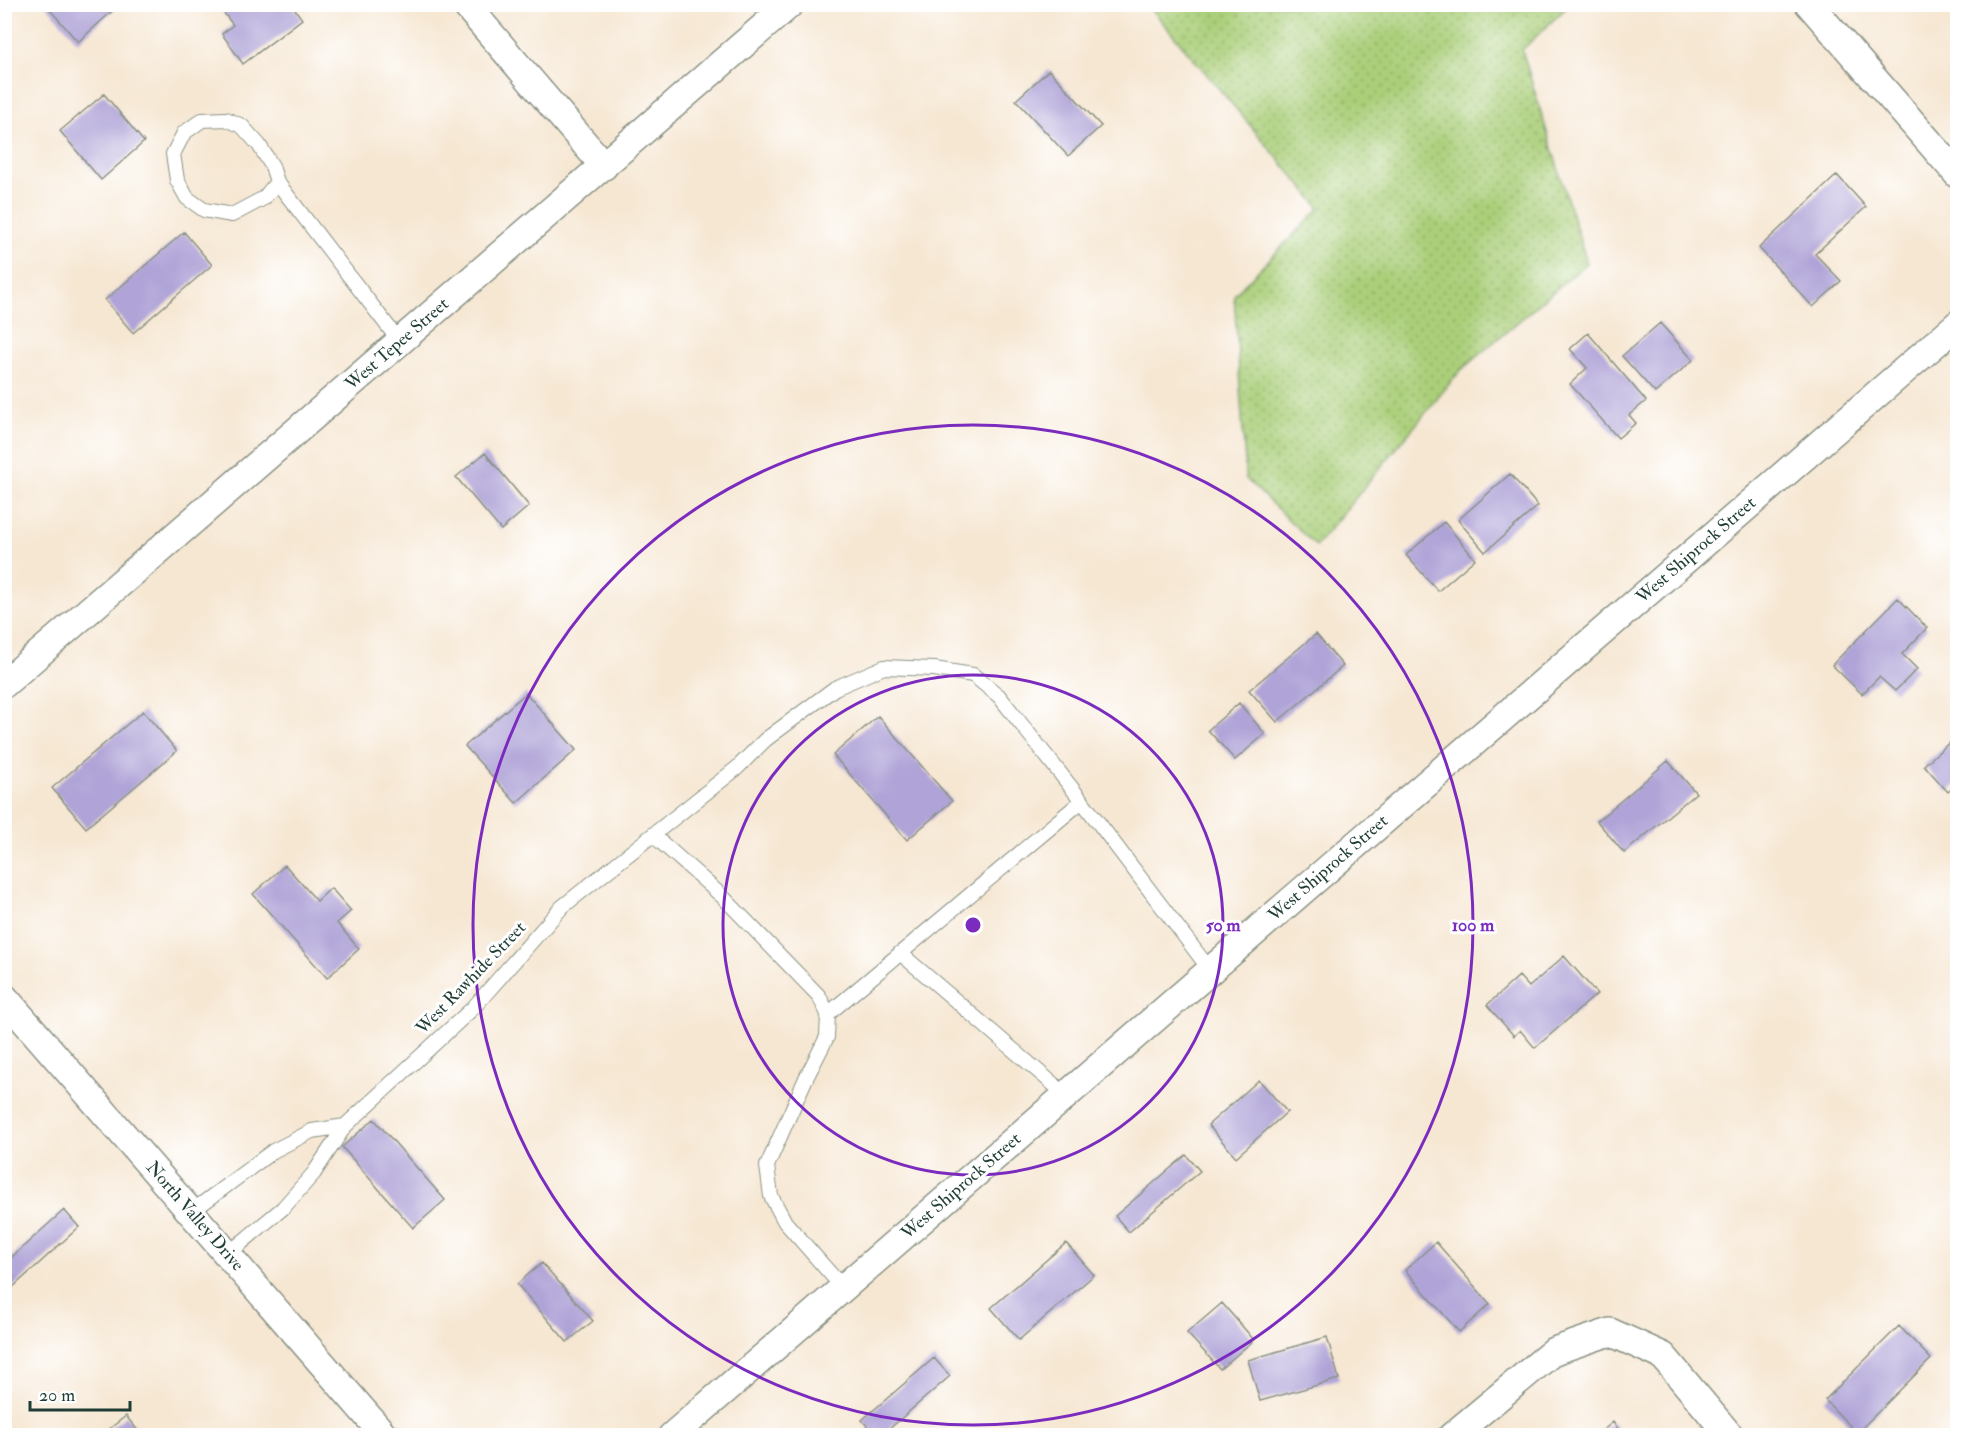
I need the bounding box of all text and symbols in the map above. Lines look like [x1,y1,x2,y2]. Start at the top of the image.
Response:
street label: West Tepee Street [340,293,454,396]
street label: West Shiprock Street [1630,491,1761,609]
street label: West Shiprock Street [1262,809,1393,927]
text: 50 m [1206,914,1241,937]
text: 100 m [1452,914,1495,937]
centre of rings [963,915,983,935]
street label: West Rawhide Street [410,916,531,1040]
street label: West Shiprock Street [895,1127,1026,1245]
street label: North Valley Drive [141,1156,249,1276]
scale bar [30,1374,130,1412]
text: 20 m [39,1384,75,1407]

